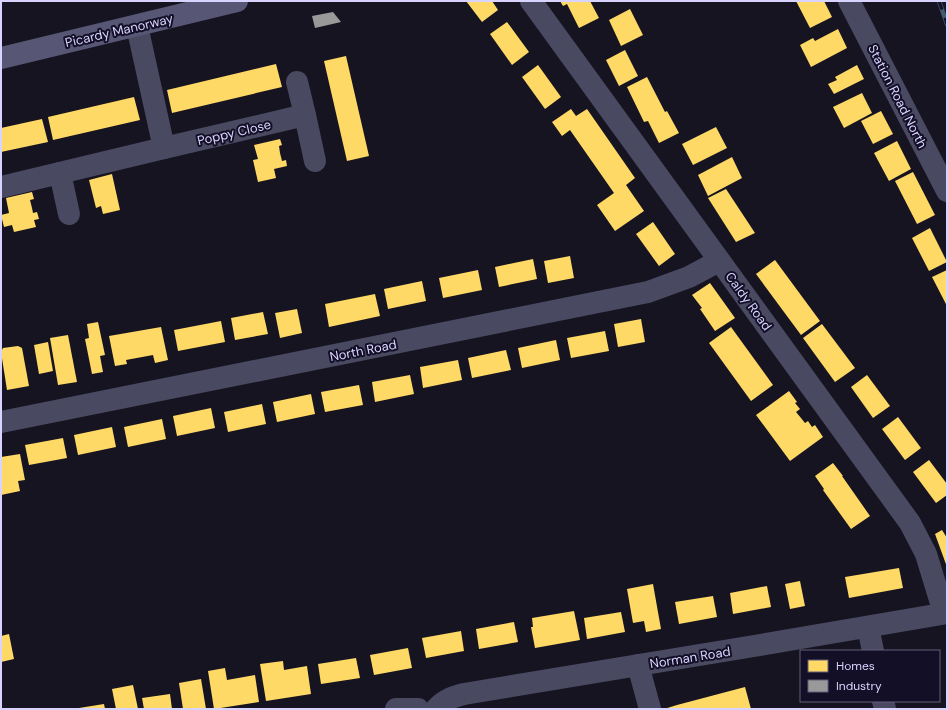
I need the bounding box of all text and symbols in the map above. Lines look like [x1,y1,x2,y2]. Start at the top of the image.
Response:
street label: Picardy Manorway [63,10,175,51]
street label: Station Road North [864,42,931,151]
street label: Poppy Close [196,116,273,149]
street label: Caldy Road [722,269,776,334]
street label: North Road [328,336,398,365]
street label: Norman Road [649,643,732,672]
legend [800,650,940,702]
text: Homes [836,658,875,674]
text: Industry [836,678,882,694]

